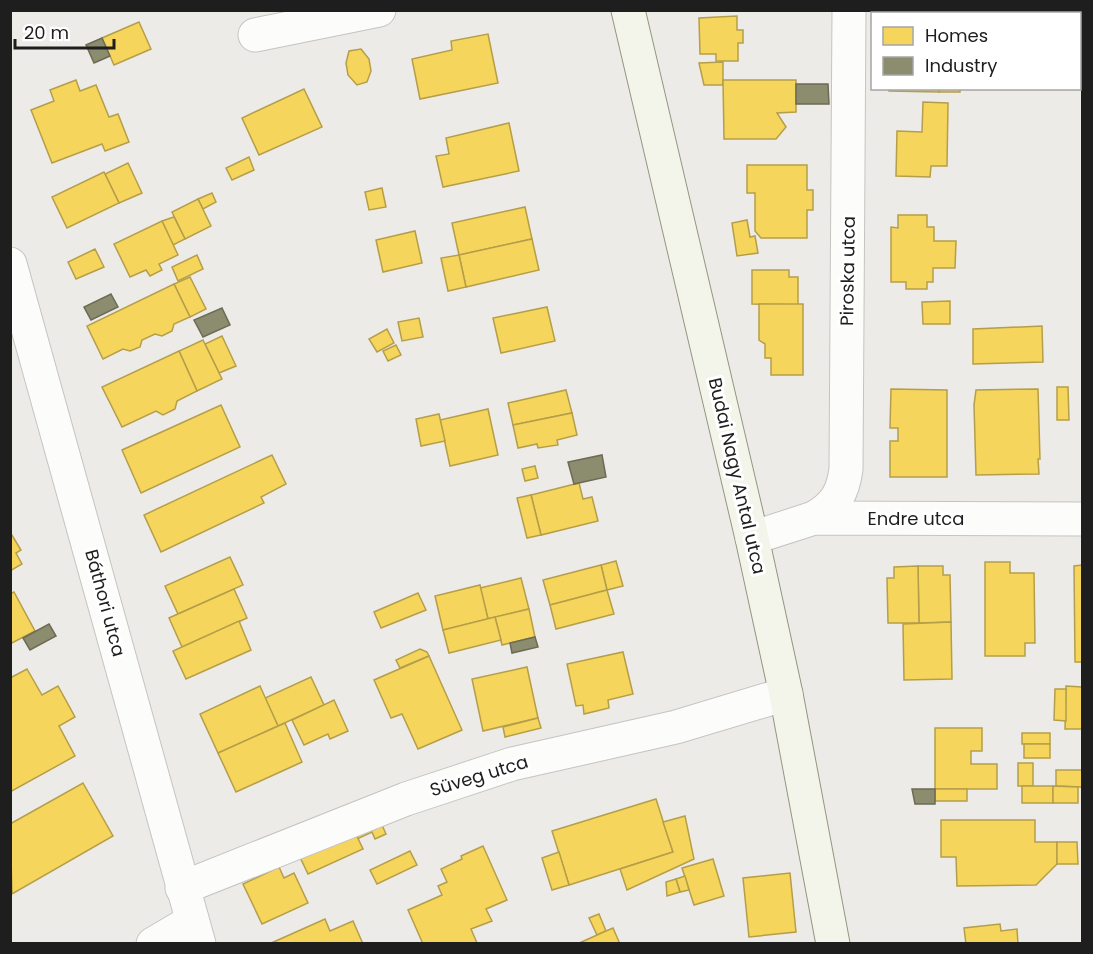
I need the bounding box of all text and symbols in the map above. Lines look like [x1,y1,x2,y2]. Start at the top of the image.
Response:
scale bar [15,12,114,50]
legend [871,12,1081,90]
text: 20 m [24,20,69,45]
text: Homes [925,23,988,48]
text: Industry [925,53,997,78]
street label: Piroska utca [834,216,861,326]
street label: Budai Nagy Antal utca [703,375,772,577]
street label: Endre utca [868,506,964,531]
street label: Báthori utca [79,547,132,659]
street label: Süveg utca [427,749,531,802]

